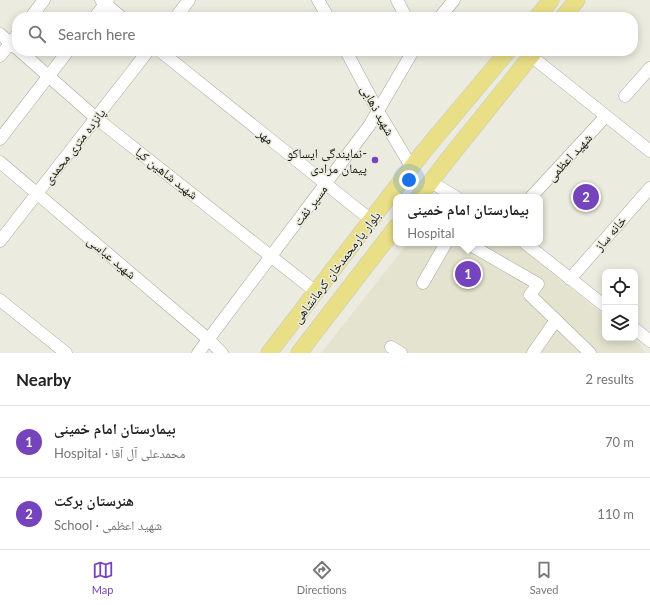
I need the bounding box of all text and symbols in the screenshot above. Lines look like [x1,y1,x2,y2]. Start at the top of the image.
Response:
search box [12,12,638,56]
icon: search [26,23,48,45]
text: Search here [58,25,135,43]
street label: شهید ذهابی [357,82,398,139]
street label: پانزده متری محمدی [39,105,110,188]
street label: مهر [253,124,277,148]
street label: شهید اعظمی [543,130,596,185]
street label: شهید شاهین کیا [132,144,202,203]
place label: نمایندگی ایساکو- پیمان مرادی [287,145,367,177]
marker: نمایندگی ایساکو- پیمان مرادی [370,155,380,165]
your location [399,170,419,190]
street label: مسیر نفت [289,181,331,229]
pin: 2 [573,182,599,212]
popup [393,194,543,246]
text: بیمارستان امام خمینی [407,200,529,218]
street label: بلوار یارمحمدخان کرمانشاهی [289,208,384,327]
street label: خانه ساز [590,212,630,255]
text: Hospital [407,225,455,241]
street label: شهید عباسی [84,232,140,283]
pin: 1 [455,259,481,289]
map controls [602,269,638,341]
button: locate [602,269,638,305]
button: layers [602,305,638,341]
text: Nearby [16,369,71,390]
text: 2 results [586,371,634,387]
text: بیمارستان امام خمینی [54,419,176,437]
text: 1 [25,434,33,450]
text: 70 m [605,434,634,450]
text: Hospital · محمدعلی آل آقا [54,445,186,461]
text: هنرستان برکت [54,491,134,509]
text: 2 [25,506,33,522]
text: 110 m [597,506,634,522]
text: School · شهید اعظمی [54,517,162,533]
tab: Map [92,559,114,596]
tab: Directions [297,559,346,596]
tab: Saved [530,559,558,596]

